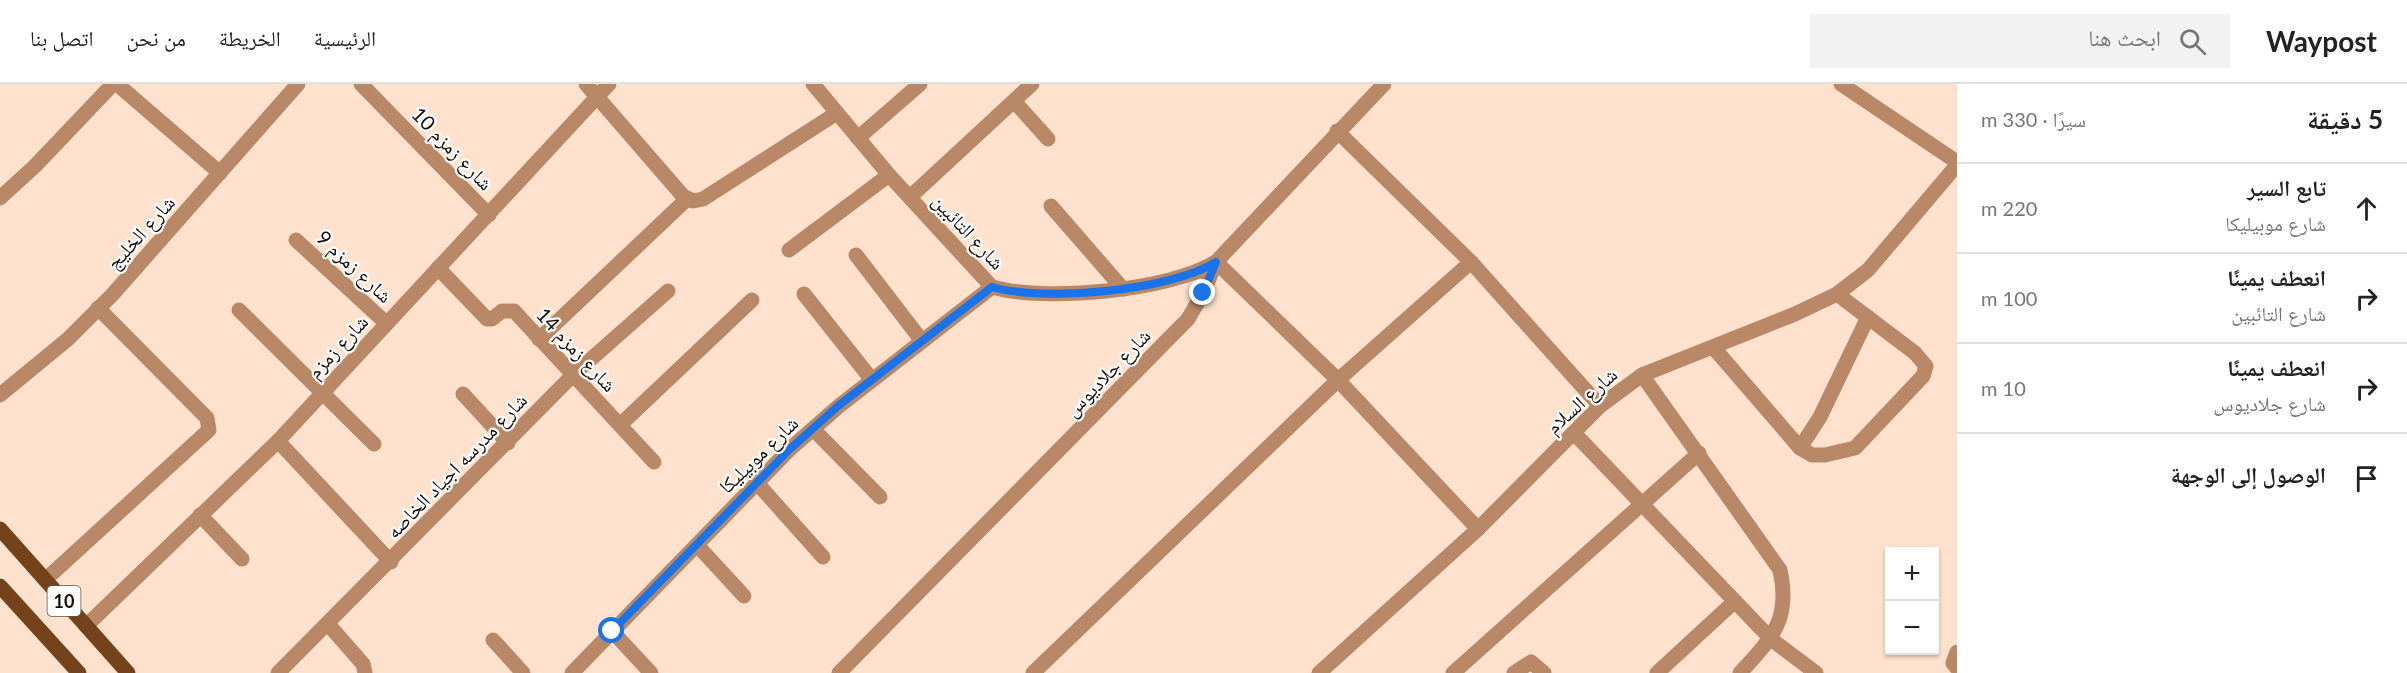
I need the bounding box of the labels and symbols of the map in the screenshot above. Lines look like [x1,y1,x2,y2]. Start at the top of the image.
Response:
street label: شارع زمزم 10 [405,101,499,197]
street label: شارع التائبين [926,188,1010,275]
street label: شارع الخليج [101,190,181,275]
street label: شارع زمزم 9 [310,225,398,309]
route end [1189,279,1215,305]
street label: شارع زمزم 14 [530,302,622,398]
street label: شارع زمزم [302,309,375,385]
street label: شارع جلاديوس [1059,323,1156,422]
street label: شارع السلام [1540,362,1624,440]
street label: شارع مدرسه اجياد الخاصه [381,388,533,544]
street label: شارع موبيليكا [713,410,804,499]
road number: 10 [48,586,80,616]
route start [598,617,624,643]

